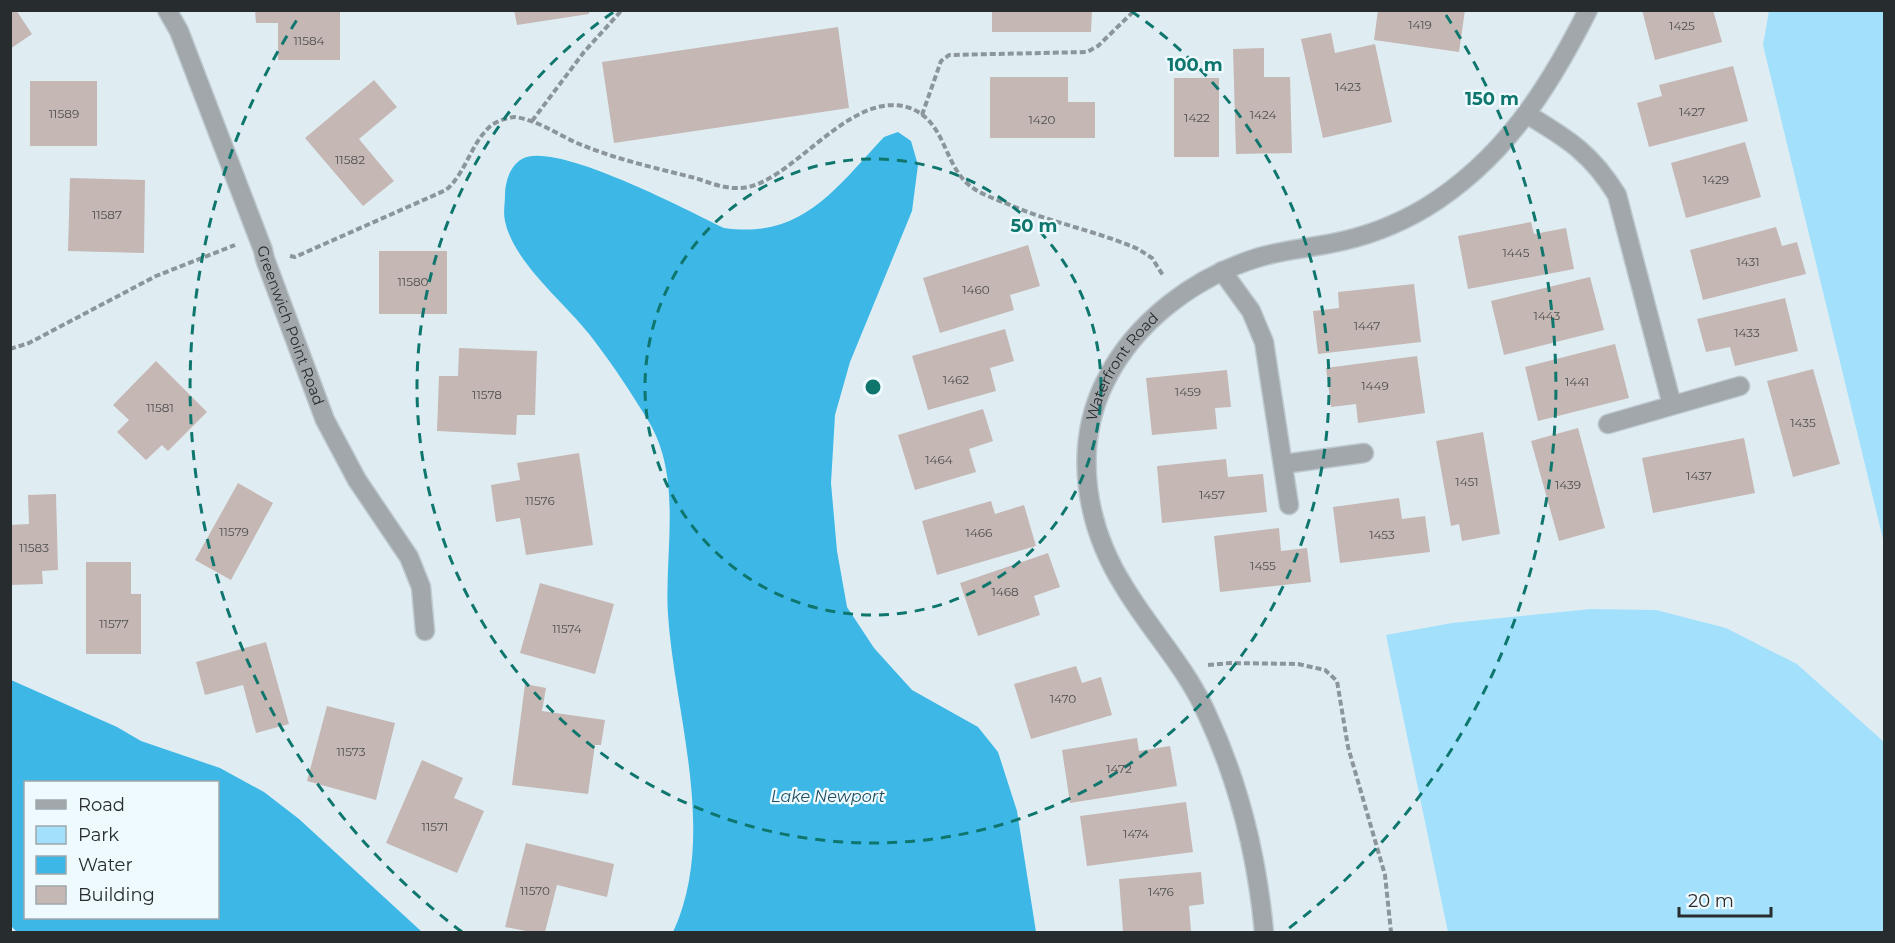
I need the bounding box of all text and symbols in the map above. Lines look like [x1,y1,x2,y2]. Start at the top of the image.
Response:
house number: 1419 [1408,17,1432,32]
house number: 1425 [1669,18,1695,33]
house number: 11584 [293,33,325,48]
text: 100 m [1167,54,1223,76]
house number: 1423 [1335,79,1361,94]
text: 150 m [1465,88,1519,110]
house number: 1427 [1679,104,1705,119]
house number: 11589 [49,106,79,121]
house number: 1424 [1250,107,1276,122]
house number: 1422 [1184,110,1210,125]
house number: 1420 [1029,112,1056,127]
house number: 11582 [335,152,365,167]
house number: 1429 [1703,172,1729,187]
house number: 11587 [92,207,122,222]
text: 50 m [1011,215,1057,237]
street label: Greenwich Point Road [253,244,329,408]
house number: 1445 [1503,245,1530,260]
house number: 1431 [1736,254,1760,269]
house number: 11580 [397,274,429,289]
house number: 1460 [962,282,990,297]
street label: Waterfront Road [1081,308,1162,423]
house number: 1443 [1534,308,1561,323]
house number: 1447 [1354,318,1380,333]
house number: 1433 [1734,325,1760,340]
house number: 1462 [943,372,969,387]
house number: 1441 [1565,374,1589,389]
centre of rings [863,377,883,397]
house number: 1449 [1361,378,1389,393]
house number: 1459 [1175,384,1201,399]
house number: 11578 [472,387,502,402]
house number: 11581 [146,400,174,415]
house number: 1435 [1790,415,1816,430]
house number: 1464 [925,452,953,467]
house number: 1437 [1686,468,1712,483]
house number: 1451 [1455,474,1479,489]
house number: 1439 [1555,477,1581,492]
house number: 1457 [1199,487,1225,502]
house number: 11576 [525,493,555,508]
house number: 11579 [219,524,249,539]
house number: 1466 [966,525,992,540]
house number: 1453 [1369,527,1395,542]
house number: 11583 [19,540,49,555]
house number: 1455 [1250,558,1276,573]
house number: 1468 [991,584,1019,599]
house number: 11577 [99,616,129,631]
house number: 11574 [552,621,582,636]
house number: 1470 [1050,691,1076,706]
house number: 11573 [336,744,366,759]
house number: 1472 [1106,761,1132,776]
legend [24,781,219,919]
water label: Lake Newport [771,787,885,806]
text: Road [78,794,125,816]
house number: 11571 [422,819,448,834]
text: Park [78,824,119,846]
house number: 1474 [1123,826,1149,841]
text: Water [78,854,133,876]
scale bar [1679,880,1770,918]
house number: 11570 [520,883,550,898]
text: Building [78,884,155,906]
house number: 1476 [1148,884,1174,899]
text: 20 m [1688,890,1734,912]

